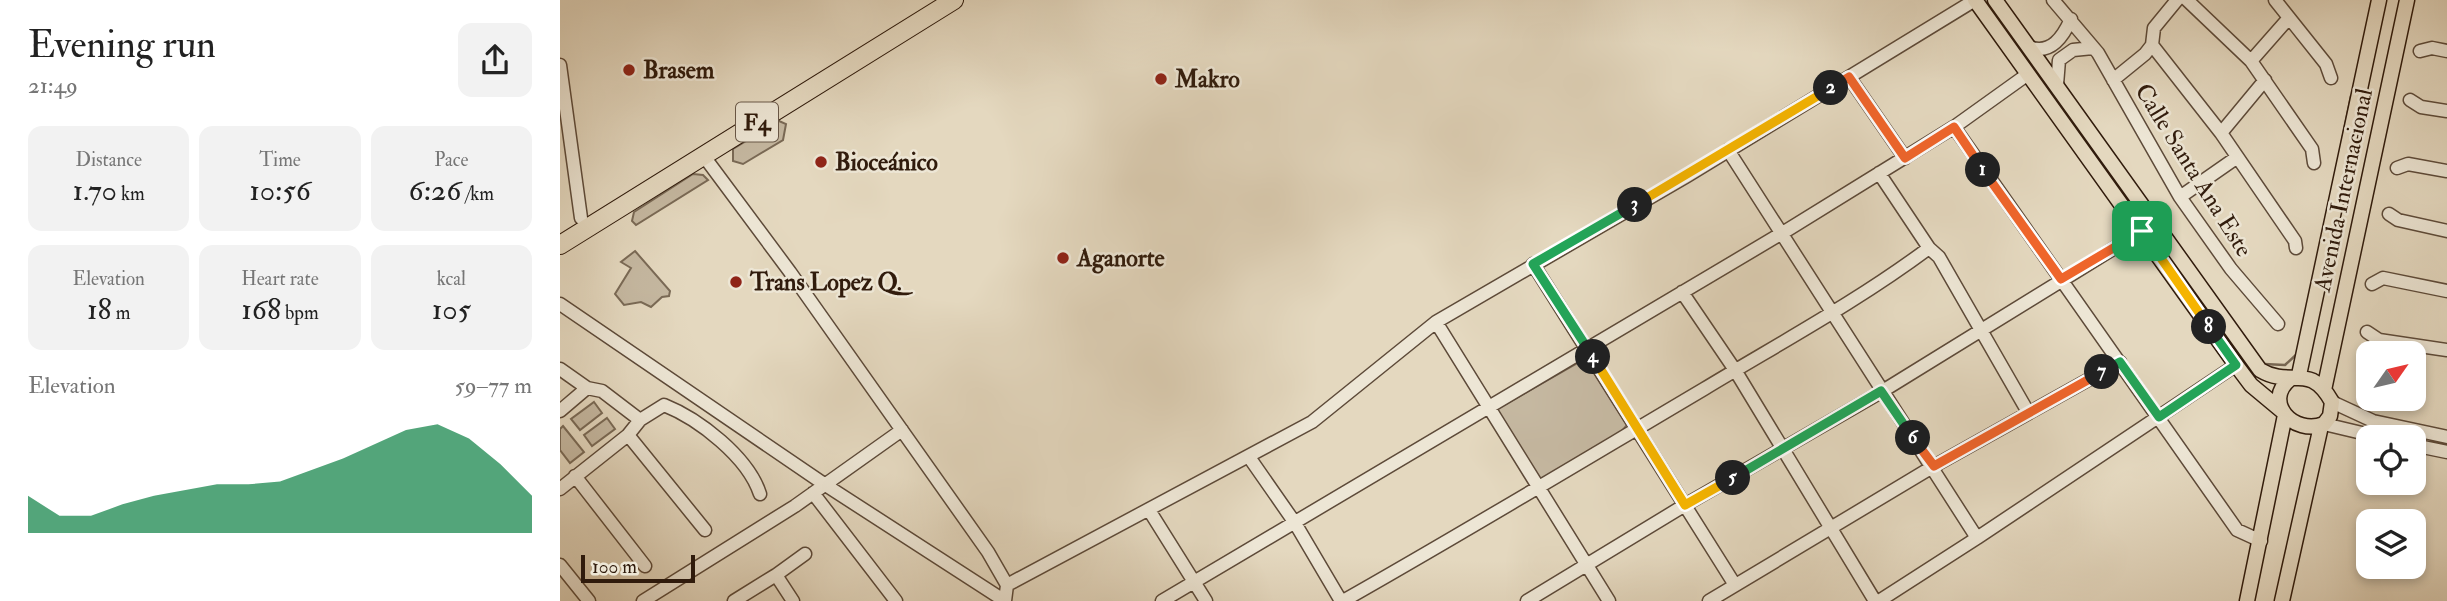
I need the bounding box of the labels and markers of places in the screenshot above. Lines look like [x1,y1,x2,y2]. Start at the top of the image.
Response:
place label: Brasem [643,55,715,86]
marker: Brasem [621,62,637,78]
place label: Makro [1174,64,1240,95]
pin: 2 [1814,70,1848,106]
marker: Makro [1153,71,1169,87]
place label: Bioceánico [835,147,938,178]
pin: 1 [1966,152,2000,188]
marker: Bioceánico [813,154,829,170]
pin: 3 [1618,188,1652,222]
pin [2112,201,2172,261]
place label: Aganorte [1076,243,1165,274]
marker: Aganorte [1055,250,1071,266]
place label: Trans Lopez Q. [749,267,914,298]
marker: Trans Lopez Q. [728,274,744,290]
pin: 8 [2192,310,2226,344]
pin: 4 [1576,340,1610,374]
pin: 7 [2084,354,2120,390]
pin: 6 [1896,420,1930,456]
pin: 5 [1716,461,1750,496]

